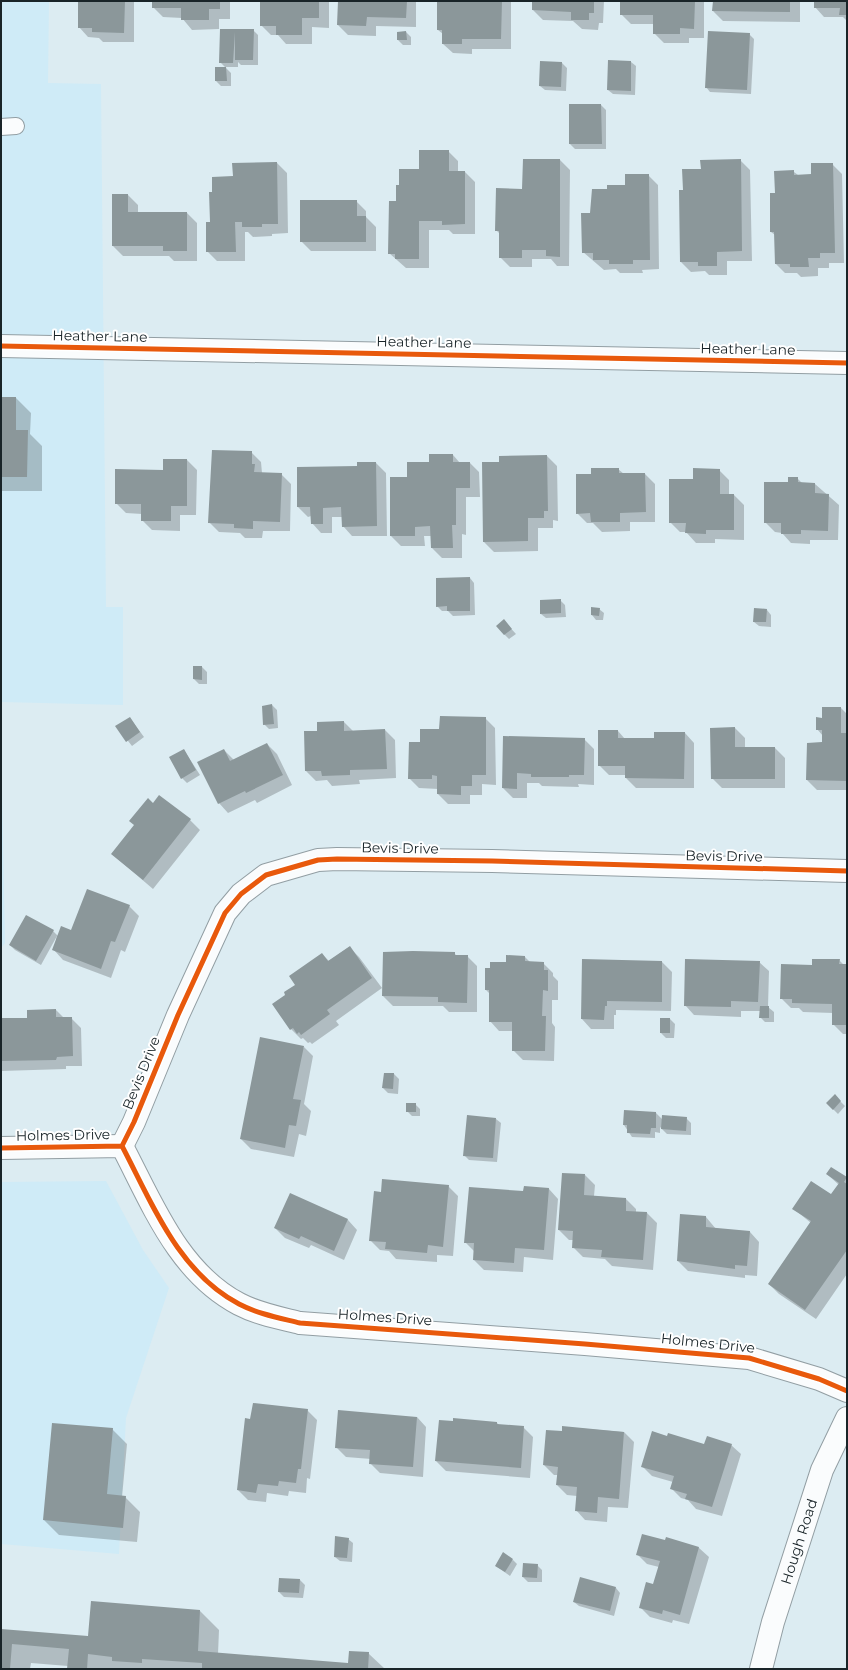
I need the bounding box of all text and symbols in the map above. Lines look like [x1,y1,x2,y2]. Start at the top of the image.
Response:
street label: Heather Lane [52,326,148,346]
street label: Heather Lane [376,332,472,352]
street label: Heather Lane [700,339,796,359]
street label: Bevis Drive [361,838,439,858]
street label: Bevis Drive [685,846,763,866]
street label: Bevis Drive [118,1034,164,1112]
street label: Holmes Drive [16,1125,110,1145]
street label: Holmes Drive [337,1305,433,1329]
street label: Holmes Drive [660,1329,756,1357]
street label: Hough Road [777,1496,821,1587]

